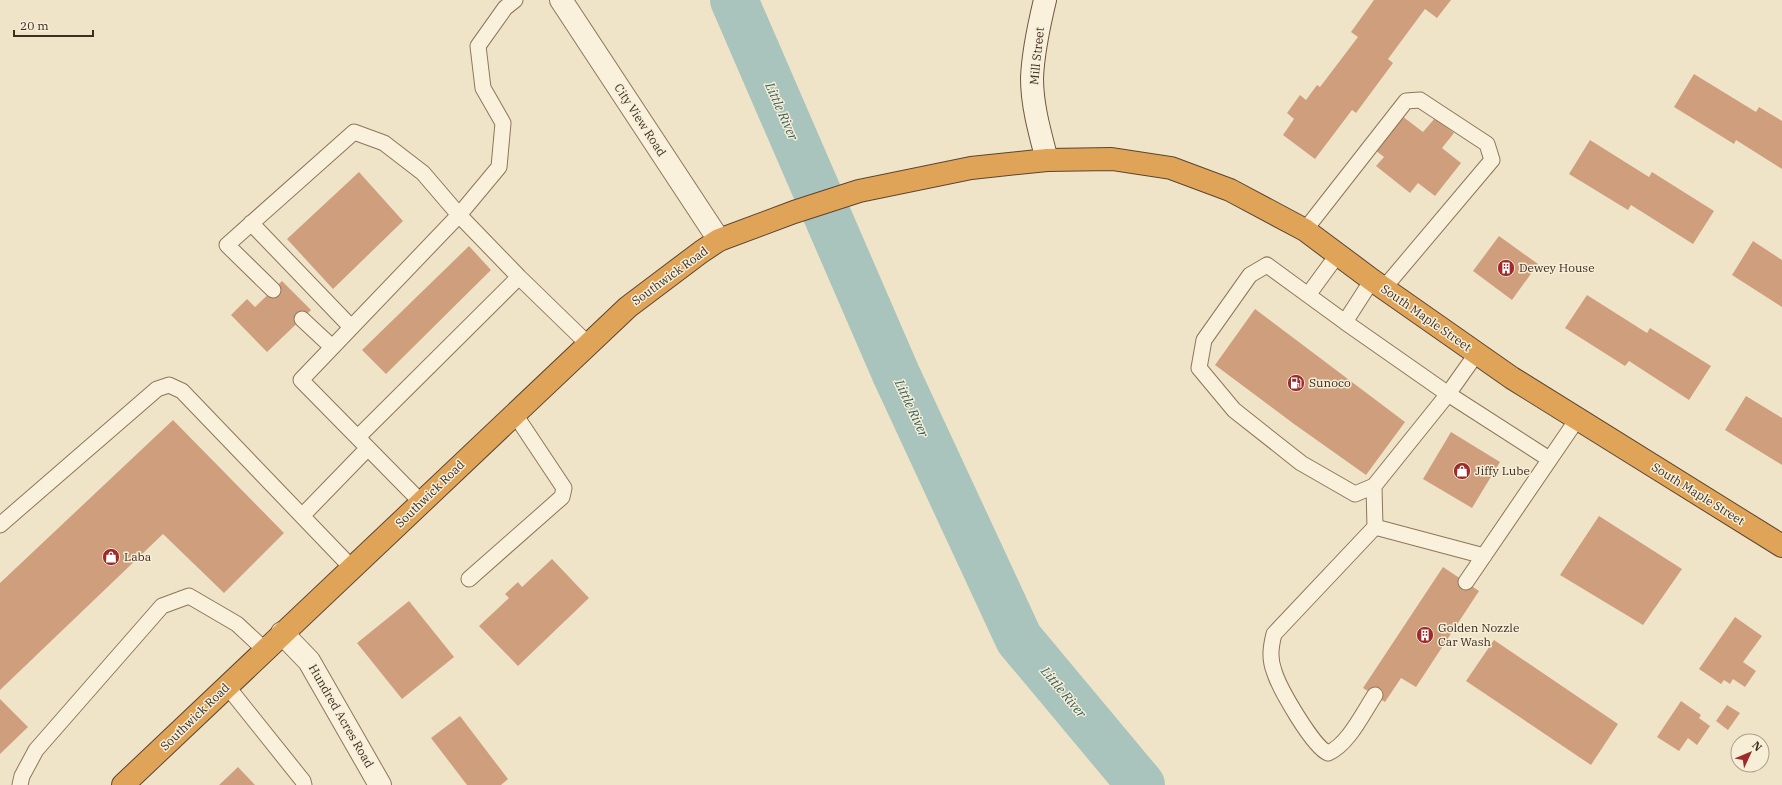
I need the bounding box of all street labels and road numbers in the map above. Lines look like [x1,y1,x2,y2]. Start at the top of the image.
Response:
street label: Mill Street [1026,26,1047,86]
street label: City View Road [611,81,669,159]
street label: Southwick Road [629,243,711,308]
street label: South Maple Street [1378,281,1474,354]
street label: Southwick Road [392,457,467,530]
street label: South Maple Street [1649,459,1747,528]
street label: Hundred Acres Road [306,661,377,770]
street label: Southwick Road [157,680,232,753]

